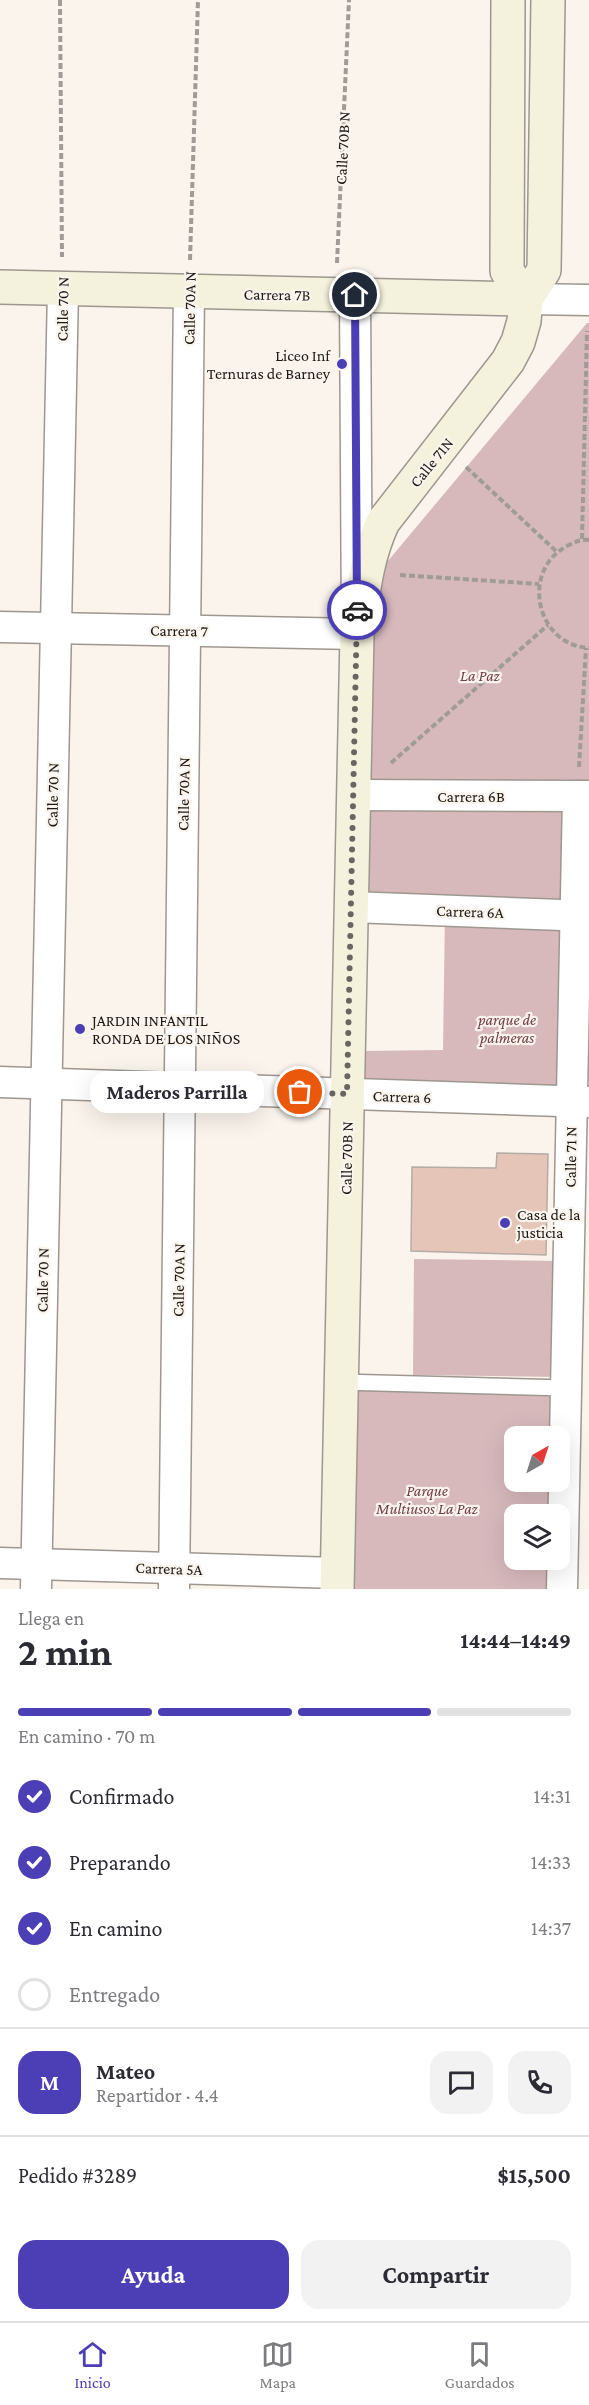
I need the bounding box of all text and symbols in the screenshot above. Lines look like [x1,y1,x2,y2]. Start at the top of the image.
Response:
street label: Calle 70B N [332,111,353,185]
pin [329,269,380,320]
street label: Calle 70A N [180,271,199,345]
street label: Calle 70 N [53,276,72,342]
icon: home [338,278,371,311]
street label: Carrera 7B [243,285,311,304]
place label: Liceo Inf Ternuras de Barney [207,347,331,383]
marker: Liceo Inf Ternuras de Barney [335,357,349,371]
street label: Calle 71N [406,434,456,490]
courier [327,580,387,640]
icon: car [341,594,374,627]
street label: Carrera 7 [150,621,209,640]
park label: La Paz [460,667,501,684]
street label: Calle 70A N [174,757,193,831]
street label: Calle 70 N [43,762,62,828]
street label: Carrera 6B [437,788,505,805]
street label: Carrera 6A [436,902,505,921]
park label: parque de palmeras [477,1011,536,1047]
place label: JARDIN INFANTIL RONDA DE LOS NIÑOS [90,1012,240,1047]
marker: JARDIN INFANTIL RONDA DE LOS NIÑOS [73,1022,87,1036]
pin [274,1066,325,1117]
callout: Maderos Parrilla [90,1071,264,1113]
icon: bag [283,1075,316,1108]
text: Maderos Parrilla [106,1081,248,1103]
street label: Carrera 6 [372,1087,432,1106]
street label: Calle 70B N [337,1121,356,1195]
street label: Calle 71 N [561,1126,580,1188]
place label: Casa de la justicia [516,1206,581,1242]
marker: Casa de la justicia [498,1216,512,1230]
street label: Calle 70A N [169,1243,188,1317]
street label: Calle 70 N [33,1247,52,1313]
north arrow [504,1426,570,1492]
map controls [504,1426,570,1570]
park label: Parque Multiusos La Paz [375,1482,479,1517]
button: layers [504,1504,570,1570]
street label: Carrera 5A [135,1559,204,1578]
text: Llega en [18,1607,84,1629]
text: 14:44–14:49 [460,1628,571,1653]
text: 2 min [18,1630,112,1673]
text: En camino · 70 m [18,1725,155,1747]
icon: check [18,1780,51,1813]
text: Confirmado [69,1784,175,1809]
text: 14:31 [533,1785,571,1807]
icon: check [18,1846,51,1879]
text: Preparando [69,1850,171,1875]
text: 14:33 [531,1851,571,1873]
icon: check [18,1912,51,1945]
text: En camino [69,1916,162,1941]
text: 14:37 [531,1917,571,1939]
text: Entregado [69,1982,160,2007]
button: chat [430,2051,493,2114]
button: phone [508,2051,571,2114]
text: Mateo [96,2059,155,2084]
text: M [40,2070,59,2095]
text: Repartidor · 4.4 [96,2084,219,2106]
text: Pedido #3289 [18,2163,137,2188]
text: $15,500 [497,2163,571,2188]
button: Ayuda [18,2240,289,2309]
button: Compartir [301,2240,571,2309]
tab: Inicio [74,2338,111,2391]
tab: Mapa [260,2338,296,2391]
tab: Guardados [445,2338,515,2391]

